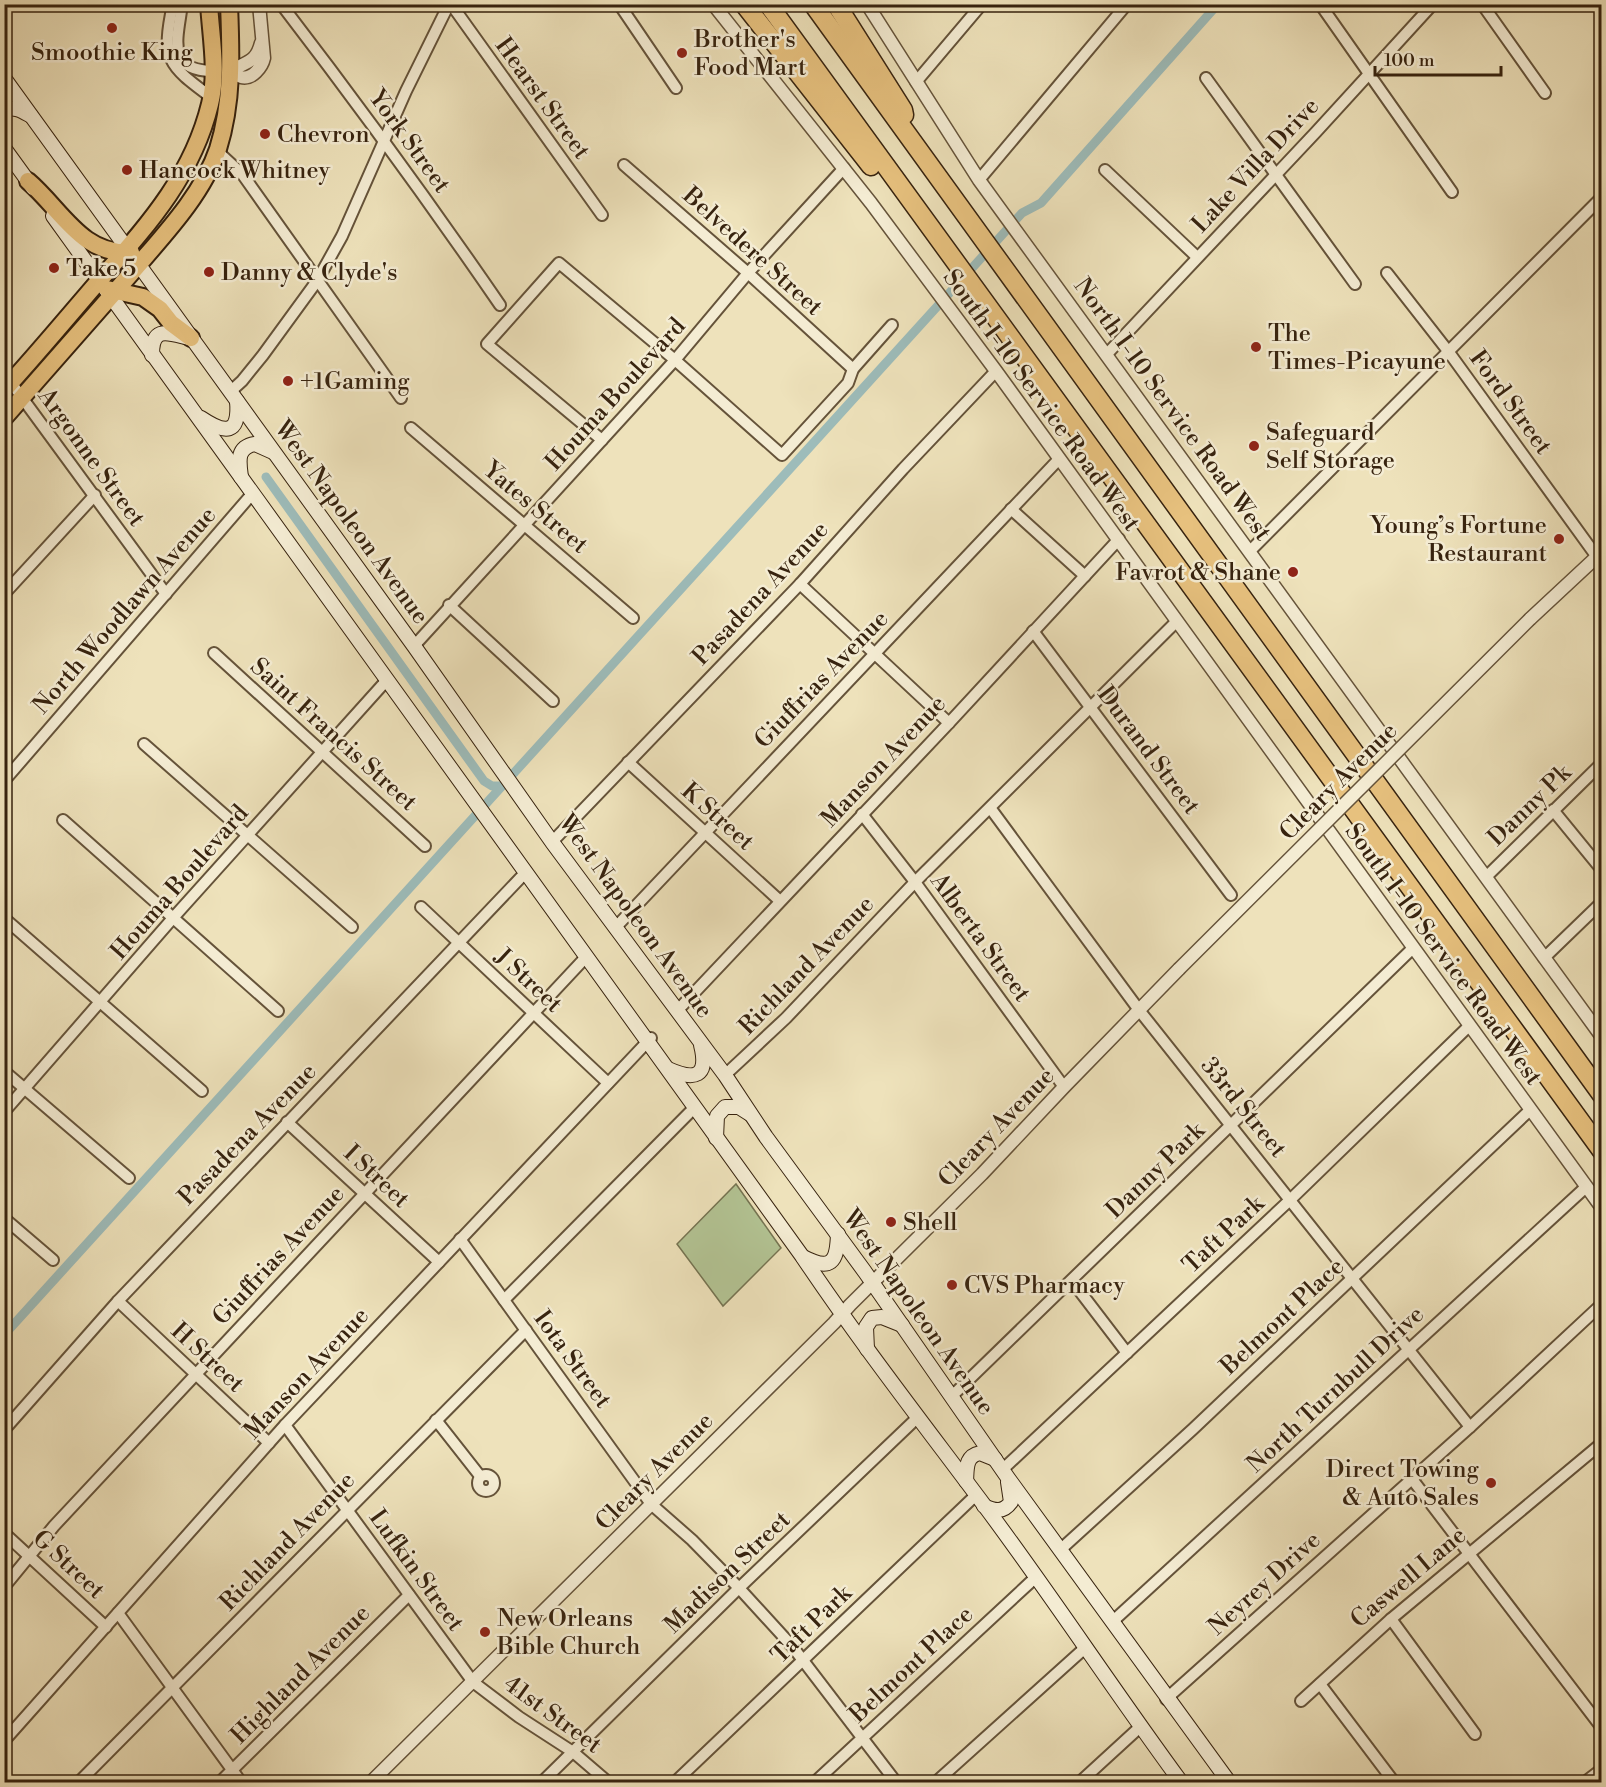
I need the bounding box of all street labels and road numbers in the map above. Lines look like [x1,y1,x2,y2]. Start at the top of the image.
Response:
street label: Hearst Street [488,32,597,166]
street label: York Street [361,83,457,199]
street label: Lake Villa Drive [1186,92,1326,239]
street label: Belvedere Street [675,180,829,323]
street label: South I-10 Service Road West [936,264,1147,538]
street label: North I-10 Service Road West [1067,272,1278,547]
street label: Houma Boulevard [539,312,693,477]
street label: Ford Street [1462,345,1558,461]
street label: Argonne Street [30,382,152,533]
street label: West Napoleon Avenue [267,414,435,630]
street label: Yates Street [475,454,594,561]
street label: North Woodlawn Avenue [27,501,223,720]
street label: Pasadena Avenue [686,515,835,672]
street label: Giuffrias Avenue [748,604,895,755]
street label: Saint Francis Street [244,652,423,818]
street label: Durand Street [1090,681,1206,821]
street label: Manson Avenue [815,689,953,834]
street label: Cleary Avenue [1273,716,1404,847]
street label: Danny Pk [1482,758,1579,853]
street label: K Street [675,776,760,858]
street label: Houma Boulevard [104,799,255,966]
street label: West Napoleon Avenue [551,808,719,1024]
street label: South I-10 Service Road West [1338,818,1549,1092]
street label: Alberta Street [923,867,1037,1008]
street label: Richland Avenue [733,890,881,1042]
street label: J Street [488,941,569,1020]
street label: 33rd Street [1194,1051,1293,1164]
street label: Pasadena Avenue [172,1057,323,1212]
street label: Cleary Avenue [932,1062,1061,1194]
street label: Danny Park [1100,1115,1212,1225]
street label: I Street [337,1139,416,1215]
street label: Giuffrias Avenue [206,1180,351,1332]
street label: Taft Park [1177,1188,1272,1280]
street label: West Napoleon Avenue [835,1203,1001,1421]
street label: Belmont Place [1214,1252,1351,1382]
street label: North Turnbull Drive [1241,1300,1431,1480]
street label: Manson Avenue [238,1301,376,1446]
street label: Iota Street [527,1305,618,1415]
street label: H Street [164,1316,251,1400]
street label: Cleary Avenue [589,1406,720,1537]
street label: Richland Avenue [214,1466,362,1618]
street label: Lufkin Street [362,1504,471,1638]
street label: Madison Street [659,1505,797,1640]
street label: Caswell Lane [1345,1521,1473,1635]
street label: G Street [26,1524,111,1606]
street label: Neyrey Drive [1202,1525,1327,1642]
street label: Taft Park [765,1578,859,1670]
street label: Highland Avenue [225,1599,377,1751]
street label: Belmont Place [843,1600,980,1730]
street label: 41st Street [498,1669,608,1761]

